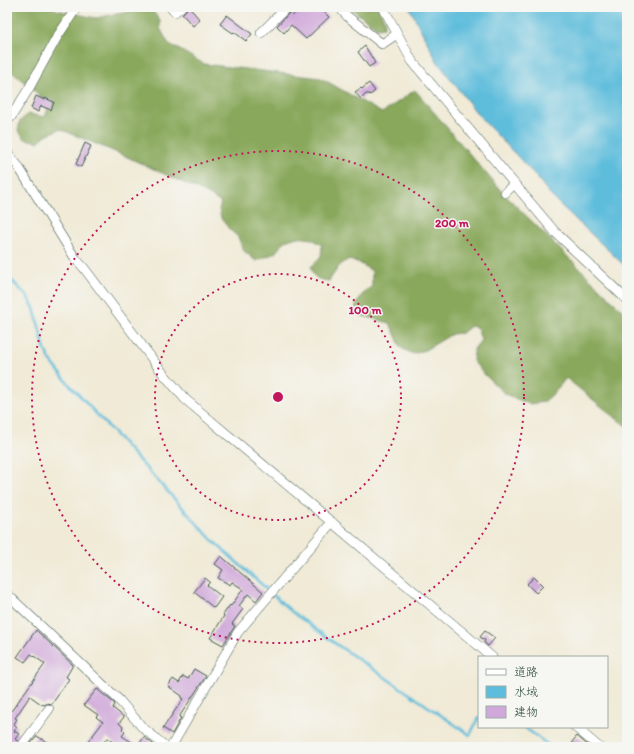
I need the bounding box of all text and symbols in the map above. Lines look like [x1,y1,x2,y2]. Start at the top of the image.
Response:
text: 200 m [435,216,470,230]
text: 100 m [348,303,382,317]
centre of rings [271,390,285,404]
legend [478,656,608,728]
text: 道路 [514,665,538,679]
text: 水域 [514,685,538,699]
text: 建物 [514,705,538,719]

